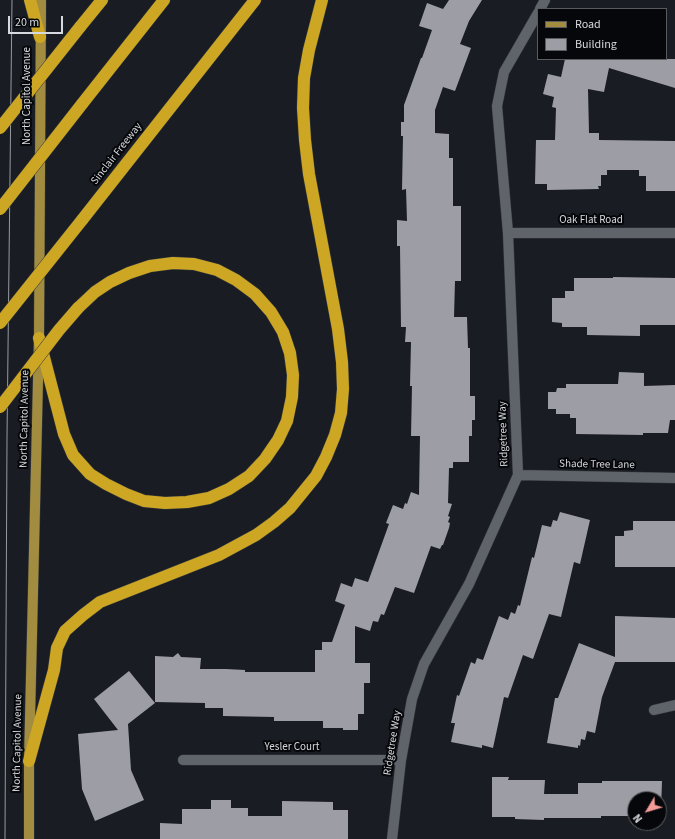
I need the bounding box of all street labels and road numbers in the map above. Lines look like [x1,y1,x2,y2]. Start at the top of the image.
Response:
street label: North Capitol Avenue [21,47,35,145]
street label: Sinclair Freeway [89,120,145,188]
street label: Oak Flat Road [559,214,623,228]
street label: North Capitol Avenue [18,370,32,468]
street label: Ridgetree Way [496,401,512,467]
street label: Shade Tree Lane [559,458,635,472]
street label: North Capitol Avenue [11,694,25,792]
street label: Ridgetree Way [381,710,405,776]
street label: Yesler Court [265,741,319,755]

